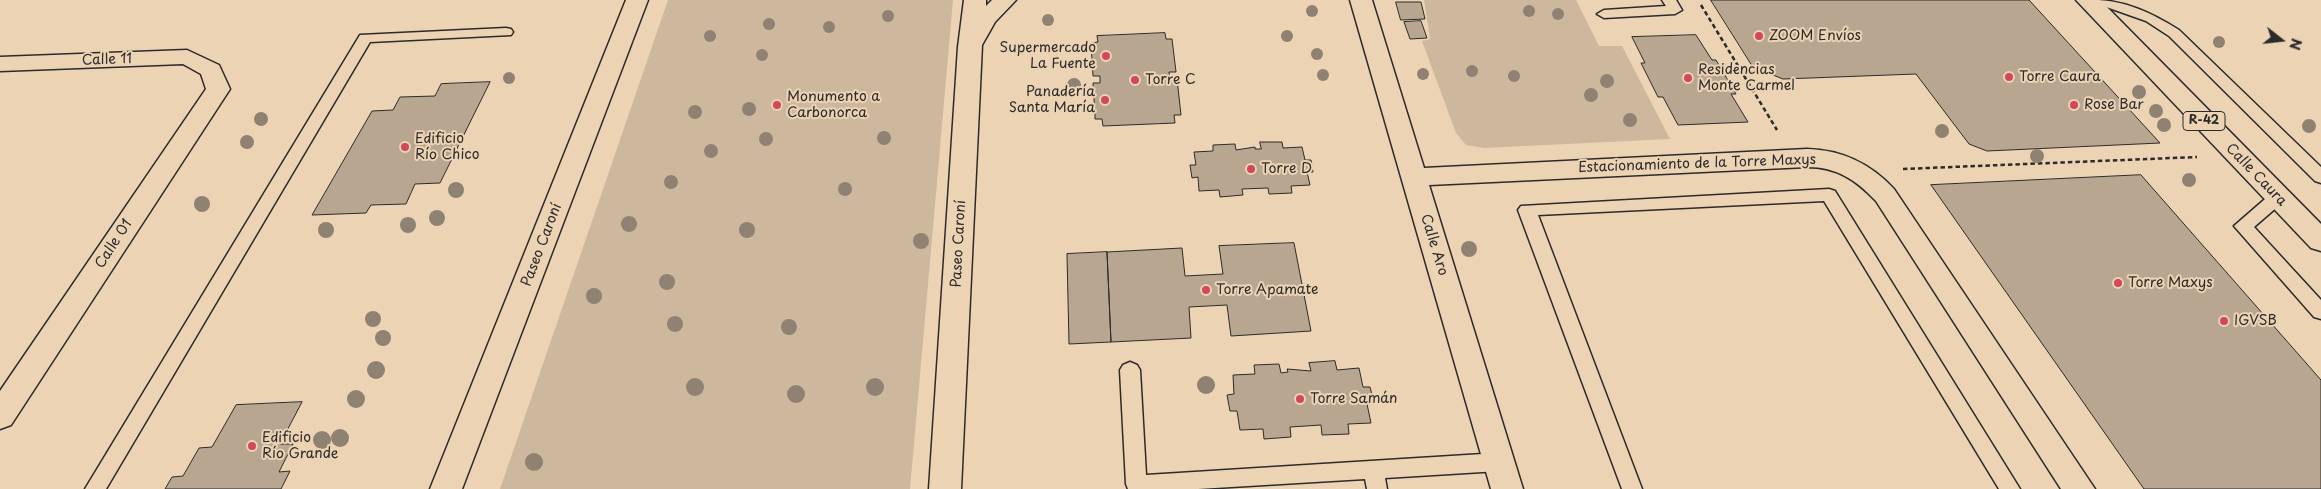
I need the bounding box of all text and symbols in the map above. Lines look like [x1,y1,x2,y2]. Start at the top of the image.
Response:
north arrow [2256,15,2306,65]
place label: ZOOM Envíos [1769,28,1861,44]
marker: ZOOM Envíos [1753,30,1765,42]
text: N [2284,36,2308,52]
place label: Supermercado La Fuente [1000,40,1096,72]
marker: Supermercado La Fuente [1100,50,1112,62]
street label: Calle 11 [82,51,132,69]
place label: Residencias Monte Carmel [1698,62,1795,94]
place label: Torre Caura [2019,69,2101,85]
marker: Torre Caura [2003,71,2015,83]
place label: Torre C [1145,72,1196,88]
marker: Residencias Monte Carmel [1682,72,1694,84]
marker: Torre C [1129,74,1141,86]
place label: Panadería Santa María [1009,84,1095,116]
place label: Monumento a Carbonorca [787,89,880,121]
marker: Panadería Santa María [1099,94,1111,106]
place label: Rose Bar [2084,97,2143,113]
marker: Monumento a Carbonorca [771,99,783,111]
marker: Rose Bar [2068,99,2080,111]
road number: R-42 [2183,112,2225,130]
place label: Edificio Río Chico [415,131,479,164]
street label: Calle Caura [2222,140,2290,210]
marker: Edificio Río Chico [399,141,411,153]
street label: Estacionamiento de la Torre Maxys [1578,151,1816,177]
place label: Torre D [1261,161,1312,177]
marker: Torre D [1245,163,1257,175]
street label: Paseo Caroní [948,200,970,288]
street label: Paseo Caroní [518,201,566,289]
street label: Calle Aro [1417,212,1451,278]
street label: Calle 01 [92,216,136,272]
place label: Torre Maxys [2128,275,2213,291]
marker: Torre Maxys [2112,277,2124,289]
place label: Torre Apamate [1216,282,1318,298]
marker: Torre Apamate [1200,284,1212,296]
place label: IGVSB [2234,313,2277,329]
marker: IGVSB [2218,315,2230,327]
place label: Torre Samán [1310,391,1397,407]
marker: Torre Samán [1294,393,1306,405]
place label: Edificio Río Grande [262,430,338,462]
marker: Edificio Río Grande [246,440,258,452]

